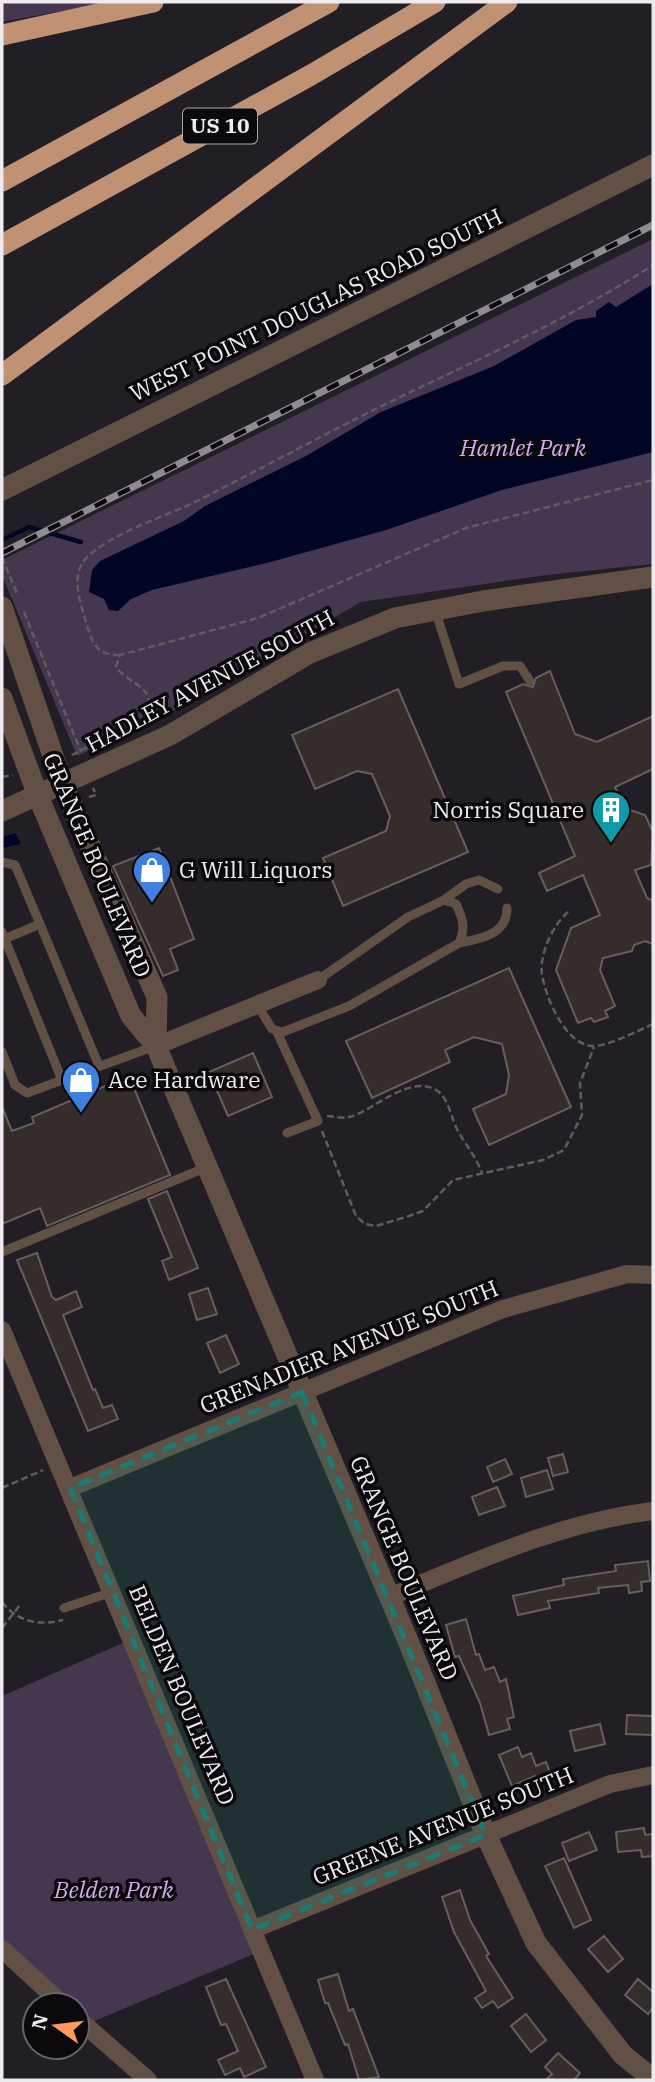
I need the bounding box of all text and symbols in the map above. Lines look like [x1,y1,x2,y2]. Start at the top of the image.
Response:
road number: US 10 [183,108,257,144]
street label: WEST POINT DOUGLAS ROAD SOUTH [124,201,507,408]
park label: Hamlet Park [459,432,587,462]
street label: HADLEY AVENUE SOUTH [80,602,339,759]
street label: GRANGE BOULEVARD [37,748,159,981]
building icon: Norris Square [590,789,632,844]
place label: Norris Square [432,794,584,824]
shop icon: G Will Liquors [131,849,173,904]
place label: G Will Liquors [179,854,333,884]
shop icon: Ace Hardware [60,1059,102,1114]
place label: Ace Hardware [108,1064,261,1094]
street label: GRENADIER AVENUE SOUTH [195,1272,502,1420]
street label: GRANGE BOULEVARD [344,1451,466,1684]
street label: BELDEN BOULEVARD [123,1580,243,1809]
street label: GREENE AVENUE SOUTH [308,1759,578,1891]
park label: Belden Park [53,1874,175,1904]
north arrow [21,1991,91,2061]
text: N [26,2012,53,2032]

